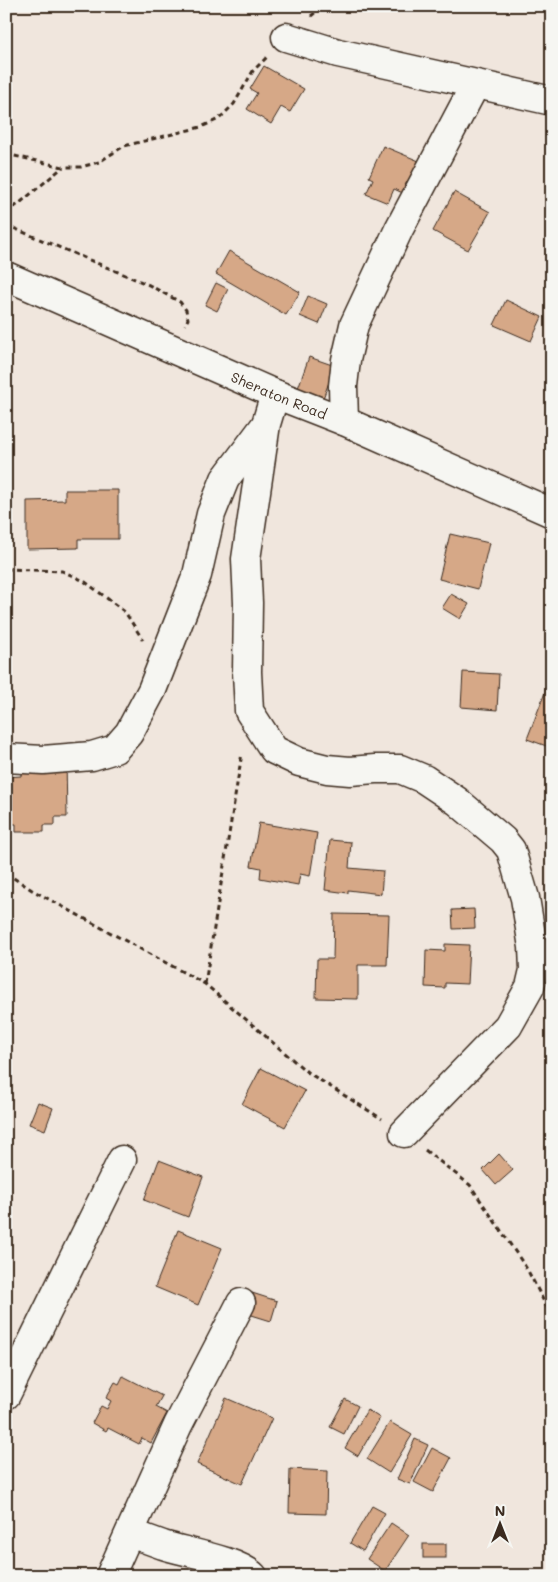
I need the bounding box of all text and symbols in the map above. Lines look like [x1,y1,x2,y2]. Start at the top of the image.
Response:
street label: Sheraton Road [228,367,330,423]
north arrow [476,1500,526,1550]
text: N [495,1501,505,1520]

